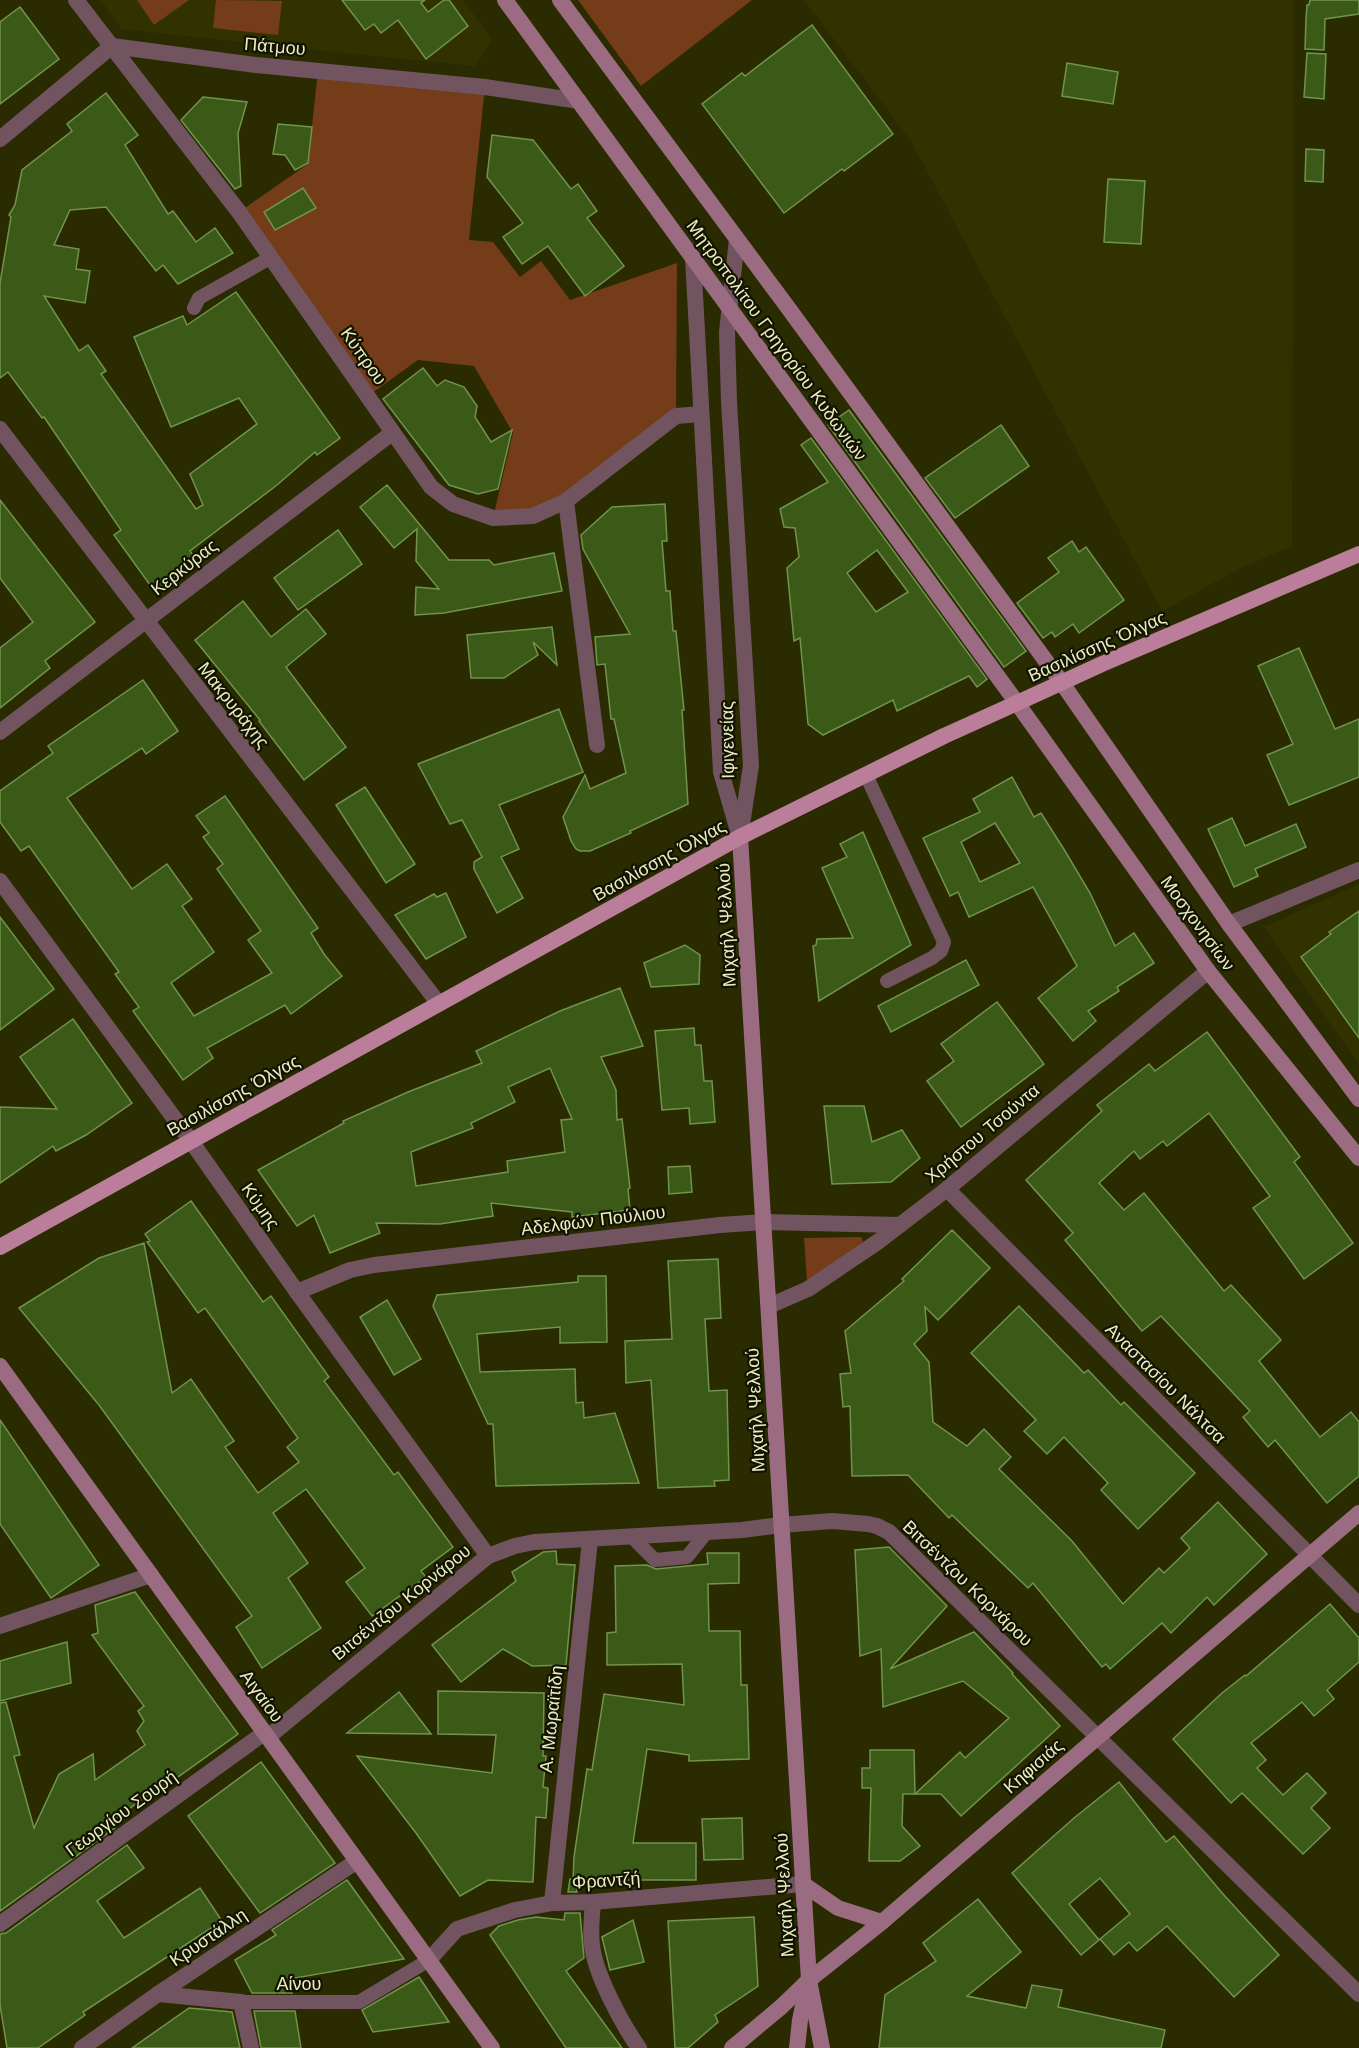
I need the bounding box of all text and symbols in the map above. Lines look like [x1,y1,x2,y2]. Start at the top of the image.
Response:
street label: Πάτμου [243,33,307,59]
street label: Μητροπολίτου Γρηγορίου Κυδωνιών [683,216,871,464]
street label: Κύπρου [337,323,391,389]
street label: Κερκύρας [147,534,222,599]
street label: Βασιλίσσης Όλγας [1025,606,1169,686]
street label: Μακρυράχης [194,658,274,752]
street label: Ιφιγενείας [716,701,738,779]
street label: Βασιλίσσης Όλγας [589,815,729,905]
street label: Μιχαήλ Ψελλού [712,862,740,988]
street label: Μοσχονησίων [1157,871,1239,975]
street label: Βασιλίσσης Όλγας [163,1050,303,1140]
street label: Χρήστου Τσούντα [921,1079,1043,1187]
street label: Κύμης [238,1179,285,1233]
street label: Αδελφών Πούλιου [520,1201,666,1239]
street label: Αναστασίου Νάλτσα [1102,1319,1230,1447]
street label: Μιχαήλ Ψελλού [741,1347,769,1473]
street label: Βιτσέντζου Κορνάρου [899,1516,1037,1650]
street label: Βιτσέντζου Κορνάρου [328,1540,474,1664]
street label: Α. Μωραϊτίδη [535,1664,567,1774]
street label: Αιγαίου [236,1666,288,1726]
street label: Κηφισιάς [999,1734,1067,1798]
street label: Γεωργίου Σουρή [61,1766,181,1860]
street label: Μιχαήλ Ψελλού [770,1832,798,1958]
street label: Φραντζή [571,1867,641,1893]
street label: Κρυστάλλη [165,1904,251,1970]
street label: Αίνου [277,1973,321,1994]

